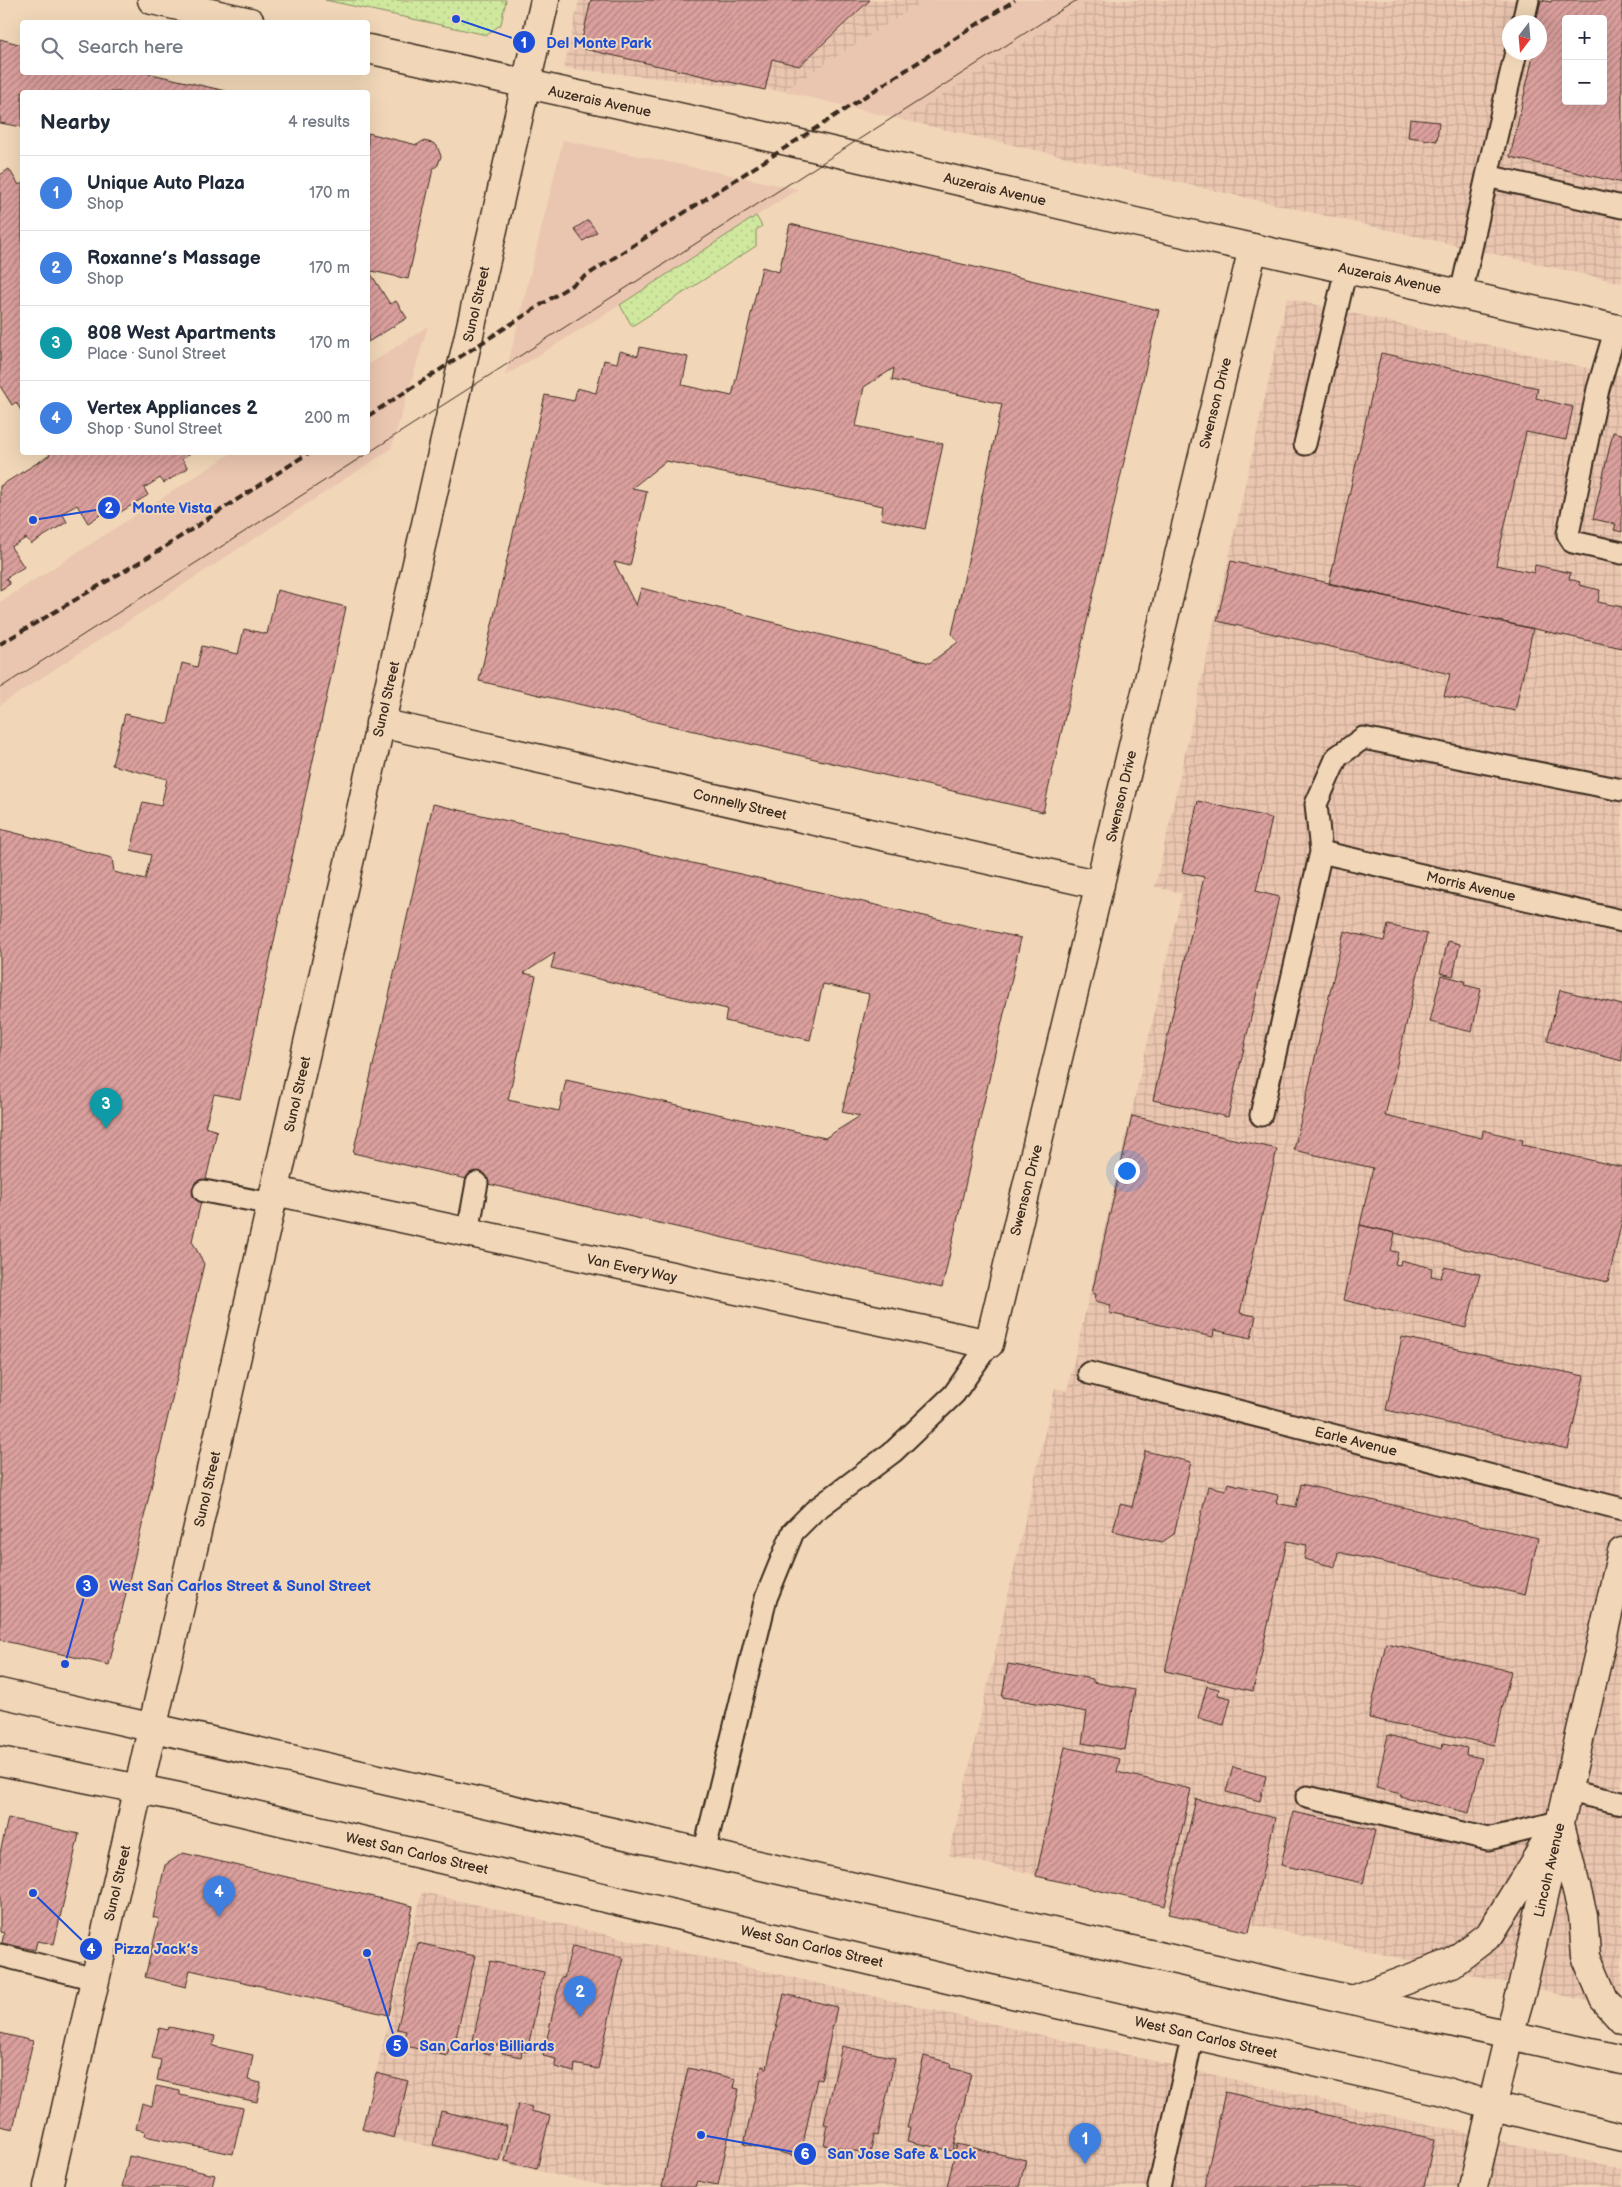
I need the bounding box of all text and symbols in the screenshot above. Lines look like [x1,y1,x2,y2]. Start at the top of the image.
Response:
north arrow [1502,15,1547,60]
map controls [1562,15,1607,105]
button: + [1562,15,1607,60]
search box [20,20,370,75]
callout: Del Monte Park [511,27,662,57]
icon: search [38,34,66,62]
text: 1 [521,34,527,53]
text: Del Monte Park [546,34,652,53]
text: Search here [78,36,183,59]
button: − [1562,60,1607,105]
street label: Auzerais Avenue [547,82,653,121]
text: Nearby [40,110,110,135]
text: 4 results [288,113,350,132]
street label: Auzerais Avenue [942,169,1048,210]
text: Unique Auto Plaza [87,172,245,195]
text: 1 [53,184,59,203]
text: 170 m [309,184,350,203]
text: Shop [87,195,124,214]
text: Roxanne’s Massage [87,247,261,270]
text: 2 [51,259,61,278]
text: 170 m [309,259,350,278]
street label: Auzerais Avenue [1337,259,1443,298]
street label: Sunol Street [460,264,494,344]
text: Shop [87,270,124,289]
text: 808 West Apartments [87,322,276,345]
text: 3 [51,334,61,353]
text: 170 m [309,334,350,353]
text: Place · Sunol Street [87,345,226,364]
street label: Swenson Drive [1196,356,1235,451]
text: Vertex Appliances 2 [87,397,258,420]
text: 4 [51,409,61,428]
text: 200 m [304,409,350,428]
text: Shop · Sunol Street [87,420,222,439]
callout: Monte Vista [97,493,222,523]
text: 2 [105,499,114,518]
text: Monte Vista [132,499,212,518]
street label: Sunol Street [370,659,404,739]
street label: Swenson Drive [1103,749,1140,844]
street label: Connelly Street [691,785,789,824]
street label: Morris Avenue [1425,868,1517,905]
street label: Sunol Street [281,1054,315,1134]
pin: 3 [90,1088,122,1129]
street label: Swenson Drive [1007,1143,1046,1238]
your location [1114,1158,1140,1184]
street label: Van Every Way [585,1251,679,1286]
street label: Earle Avenue [1313,1423,1399,1460]
street label: Sunol Street [191,1449,225,1529]
callout: West San Carlos Street & Sunol Street [75,1571,381,1601]
text: 3 [83,1577,92,1596]
text: West San Carlos Street & Sunol Street [109,1577,371,1596]
street label: Lincoln Avenue [1530,1821,1569,1919]
street label: West San Carlos Street [344,1829,491,1878]
street label: Sunol Street [101,1843,135,1923]
pin: 4 [203,1876,235,1917]
street label: West San Carlos Street [739,1922,886,1971]
callout: Pizza Jack’s [79,1934,208,1964]
text: 4 [87,1940,96,1959]
text: Pizza Jack’s [114,1940,198,1959]
pin: 2 [564,1976,596,2017]
street label: West San Carlos Street [1133,2013,1280,2062]
callout: San Carlos Billiards [384,2031,564,2061]
text: 5 [393,2037,402,2056]
text: San Carlos Billiards [420,2037,554,2056]
pin: 1 [1069,2123,1101,2164]
callout: San Jose Safe & Lock [793,2139,987,2169]
text: 6 [800,2145,810,2164]
text: San Jose Safe & Lock [828,2145,977,2164]

